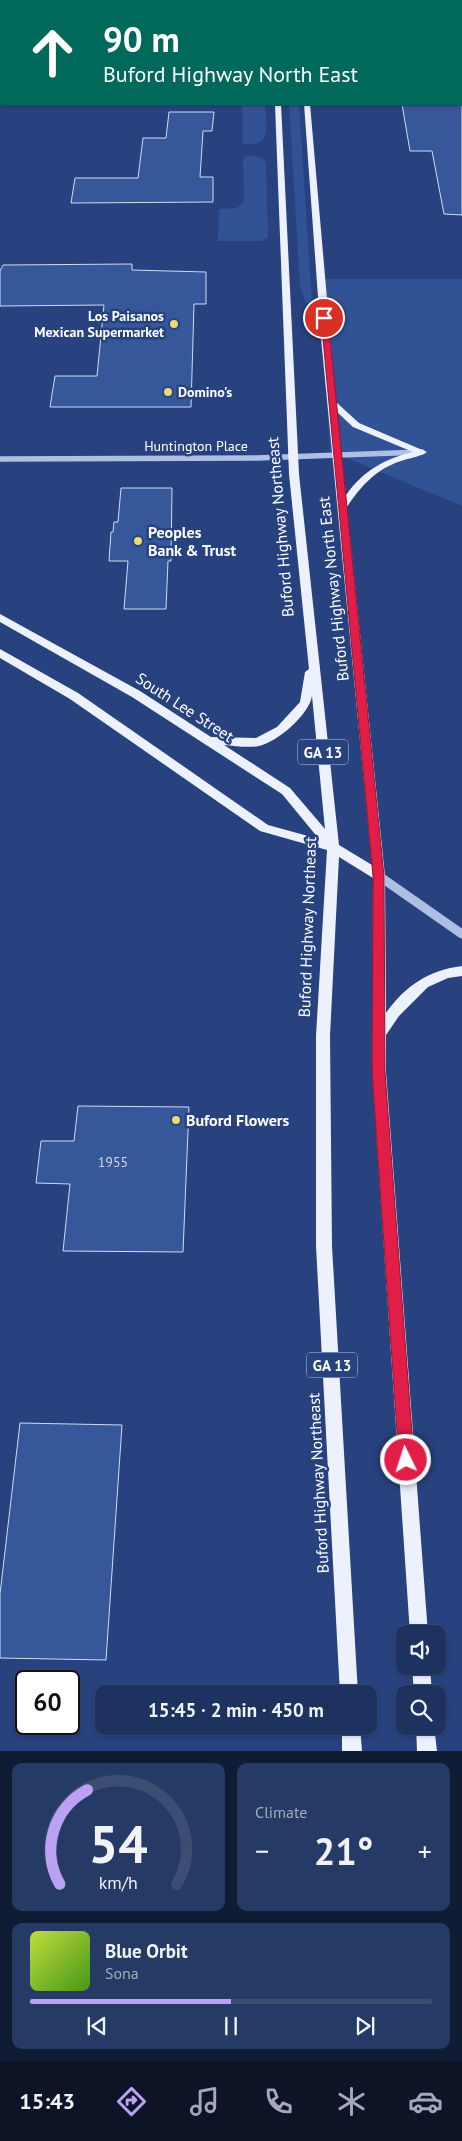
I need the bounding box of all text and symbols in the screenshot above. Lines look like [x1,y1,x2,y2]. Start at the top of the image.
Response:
text: 90 m [103,16,180,62]
icon: ahead [20,20,85,85]
text: Buford Highway North East [103,60,358,88]
pin [303,297,345,339]
icon: arrive [310,304,338,332]
place label: Los Paisanos Mexican Supermarket [34,307,164,341]
marker: Los Paisanos Mexican Supermarket [168,318,180,330]
place label: Domino's [178,383,232,401]
marker: Domino's [162,386,174,398]
street label: Buford Highway Northeast [262,436,298,618]
street label: Huntington Place [144,437,248,455]
street label: Buford Highway North East [313,495,353,682]
place label: Peoples Bank & Trust [148,522,236,560]
marker: Peoples Bank & Trust [132,535,144,547]
street label: South Lee Street [132,668,238,746]
road number: GA 13 [298,740,348,764]
street label: Buford Highway Northeast [294,836,320,1018]
place label: Buford Flowers [186,1110,289,1130]
marker: Buford Flowers [170,1114,182,1126]
house number: 1955 [98,1153,128,1171]
road number: GA 13 [307,1352,357,1378]
street label: Buford Highway Northeast [303,1392,333,1574]
position arrow [379,1433,431,1485]
map controls [396,1625,446,1735]
button: sound [396,1625,446,1675]
speed limit sign: 60 [15,1670,80,1735]
button: search [396,1685,446,1735]
text: 15:45 · 2 min · 450 m [148,1698,324,1722]
text: Climate [255,1802,307,1822]
text: 54 [89,1810,148,1877]
text: 21° [314,1826,373,1875]
text: − [255,1832,269,1869]
text: + [418,1832,432,1869]
text: km/h [99,1871,138,1894]
text: Blue Orbit [105,1939,188,1963]
text: Sona [105,1963,139,1983]
icon: previous [83,2012,111,2040]
icon: pause [217,2012,245,2040]
icon: next [351,2012,379,2040]
icon: directions [114,2084,149,2119]
icon: music [187,2084,222,2119]
icon: phone [261,2084,296,2119]
icon: climate [334,2084,369,2119]
icon: car [408,2084,443,2119]
text: 15:43 [19,2087,75,2115]

